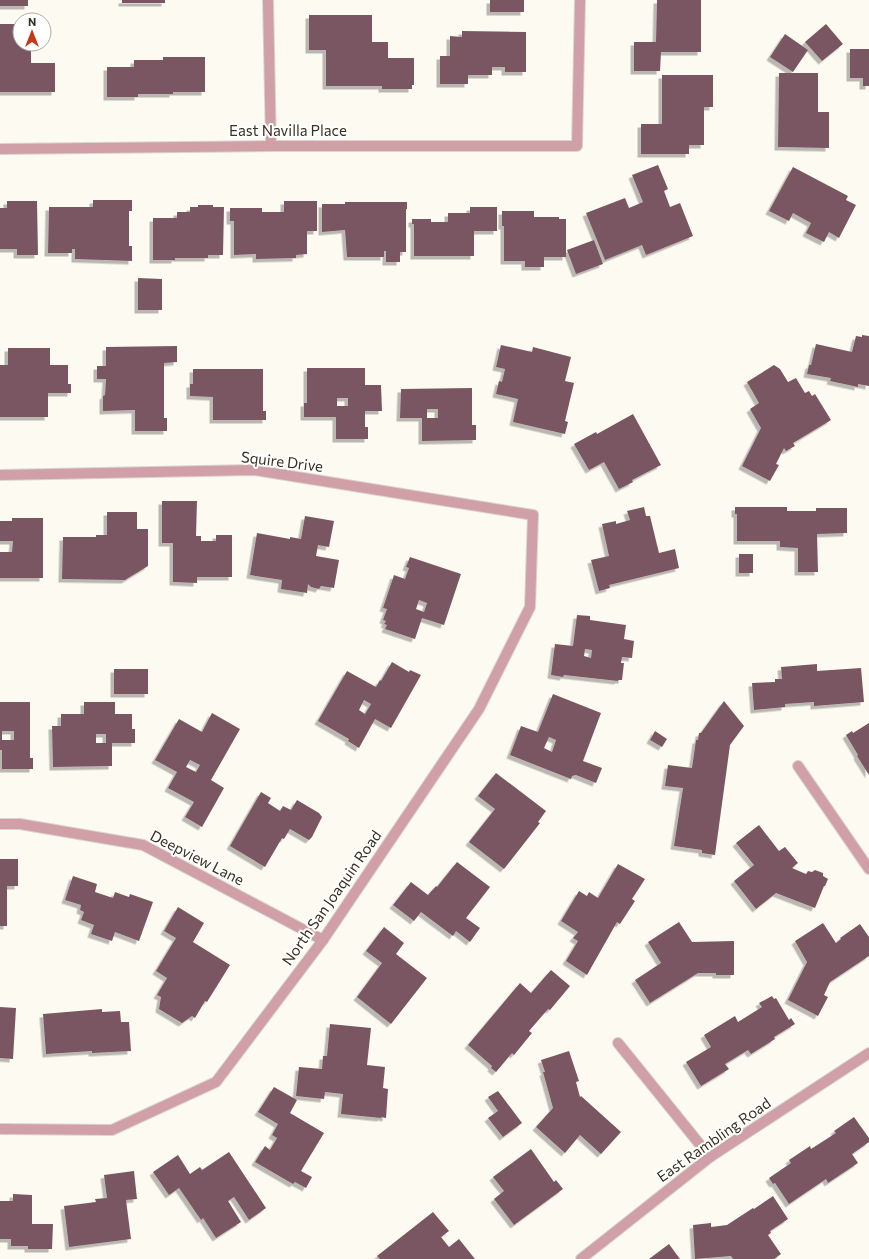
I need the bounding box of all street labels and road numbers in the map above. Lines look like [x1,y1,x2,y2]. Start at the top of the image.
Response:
street label: East Navilla Place [229,121,347,139]
street label: Squire Drive [240,447,324,475]
street label: Deepview Lane [148,826,247,888]
street label: North San Joaquin Road [278,826,385,968]
street label: East Rambling Road [653,1093,774,1185]

